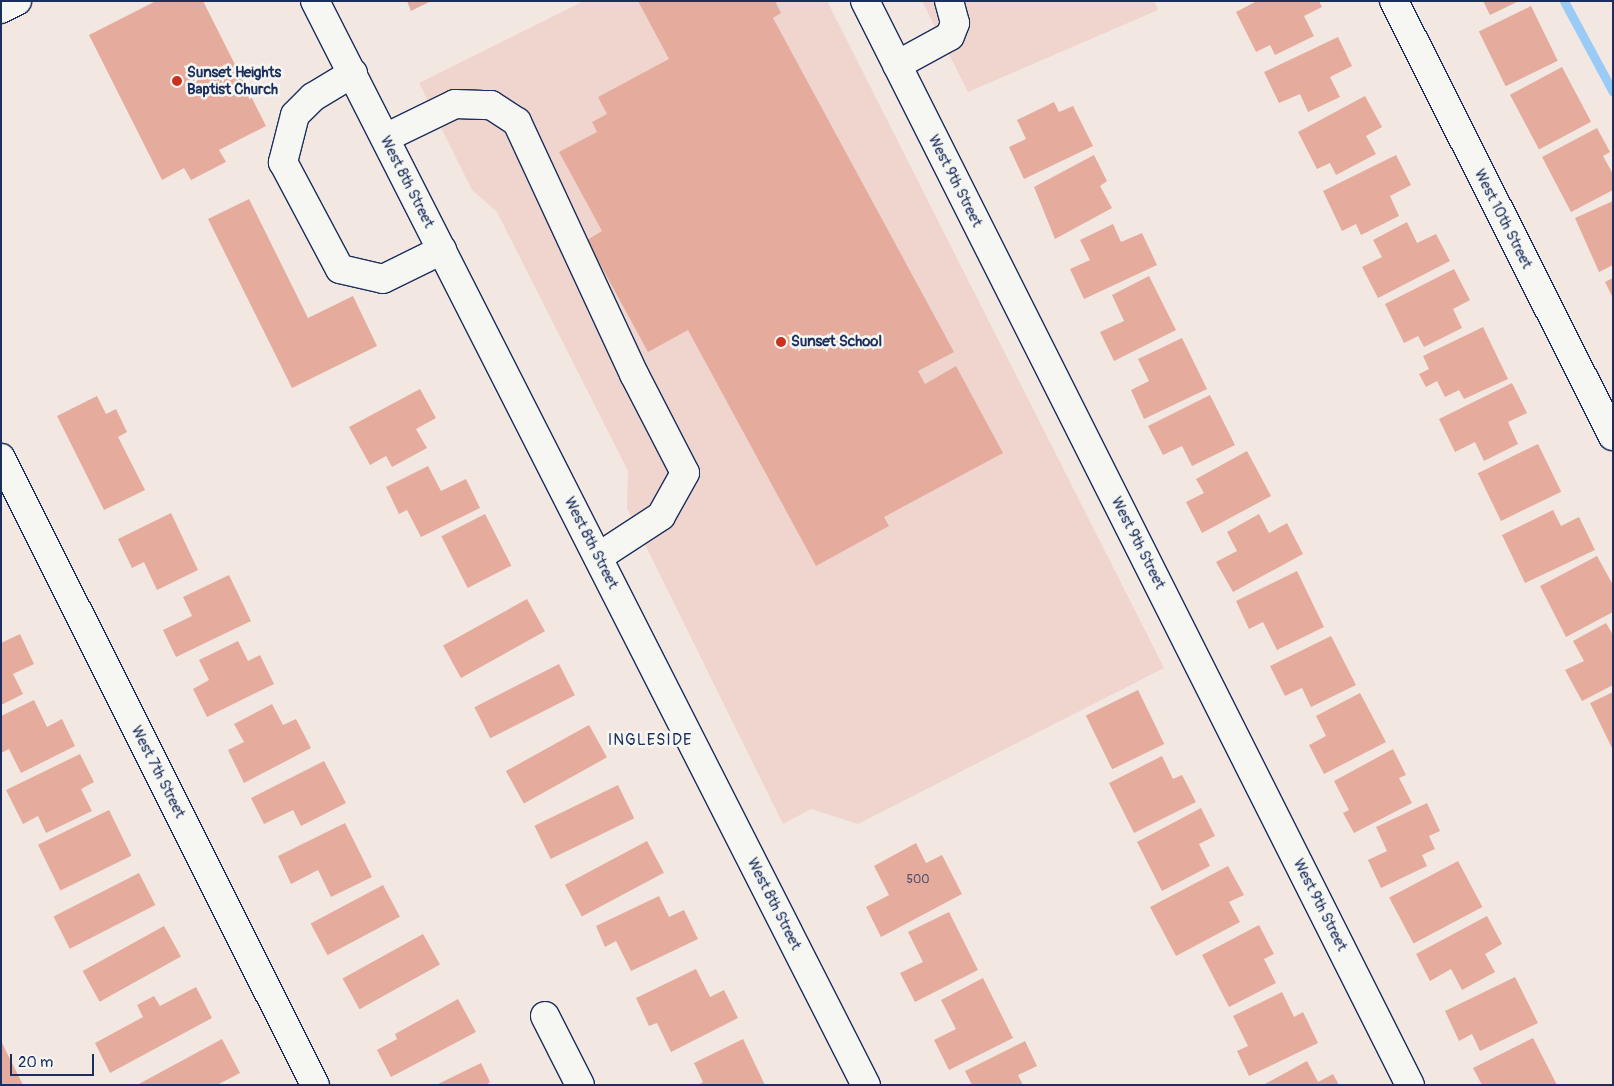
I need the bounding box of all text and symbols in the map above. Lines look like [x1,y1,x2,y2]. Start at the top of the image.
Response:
place label: Sunset Heights Baptist Church [187,63,281,98]
marker: Sunset Heights Baptist Church [171,75,183,87]
street label: West 9th Street [924,132,986,230]
street label: West 8th Street [376,133,438,231]
street label: West 10th Street [1470,166,1536,272]
place label: Sunset School [791,333,882,351]
marker: Sunset School [775,336,787,348]
street label: West 8th Street [560,494,622,592]
street label: West 9th Street [1107,494,1169,592]
street label: West 7th Street [127,723,189,821]
district label: INGLESIDE [607,730,693,750]
street label: West 8th Street [743,855,805,953]
street label: West 9th Street [1289,856,1351,954]
house number: 500 [907,873,929,887]
scale bar [12,1044,96,1076]
text: 20 m [18,1053,53,1072]

